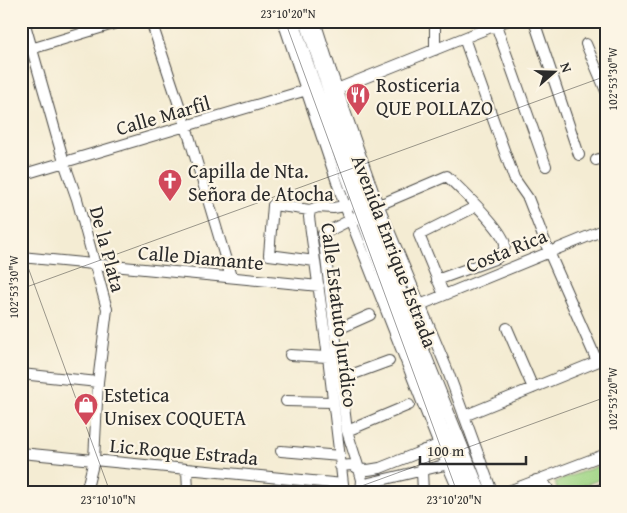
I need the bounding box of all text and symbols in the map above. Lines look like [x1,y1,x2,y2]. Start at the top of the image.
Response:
text: 23°10'20"N [260,5,316,22]
text: 102°53'30"W [604,47,621,111]
north arrow [530,48,580,98]
text: N [555,60,577,76]
place label: Rosticeria QUE POLLAZO [376,70,493,122]
restaurant icon: Rosticeria QUE POLLAZO [345,82,371,116]
street label: Calle Marfil [112,88,214,142]
street label: Avenida Enrique Estrada [345,150,445,352]
place label: Capilla de Nta. Señora de Atocha [188,156,334,208]
church icon: Capilla de Nta. Señora de Atocha [157,168,183,202]
street label: De la Plata [83,203,134,296]
street label: Costa Rica [461,220,552,279]
street label: Calle Estatuto Jurídico [314,221,366,409]
street label: Calle Diamante [137,237,265,277]
text: 102°53'30"W [5,255,22,319]
text: 102°53'20"W [604,367,621,431]
place label: Estetica Unisex COQUETA [104,380,246,432]
shop icon: Estetica Unisex COQUETA [73,392,99,426]
street label: Lic.Roque Estrada [109,430,260,472]
scale bar [420,433,526,465]
text: 100 m [427,440,465,461]
text: 23°10'10"N [80,491,136,508]
text: 23°10'20"N [426,491,482,508]

